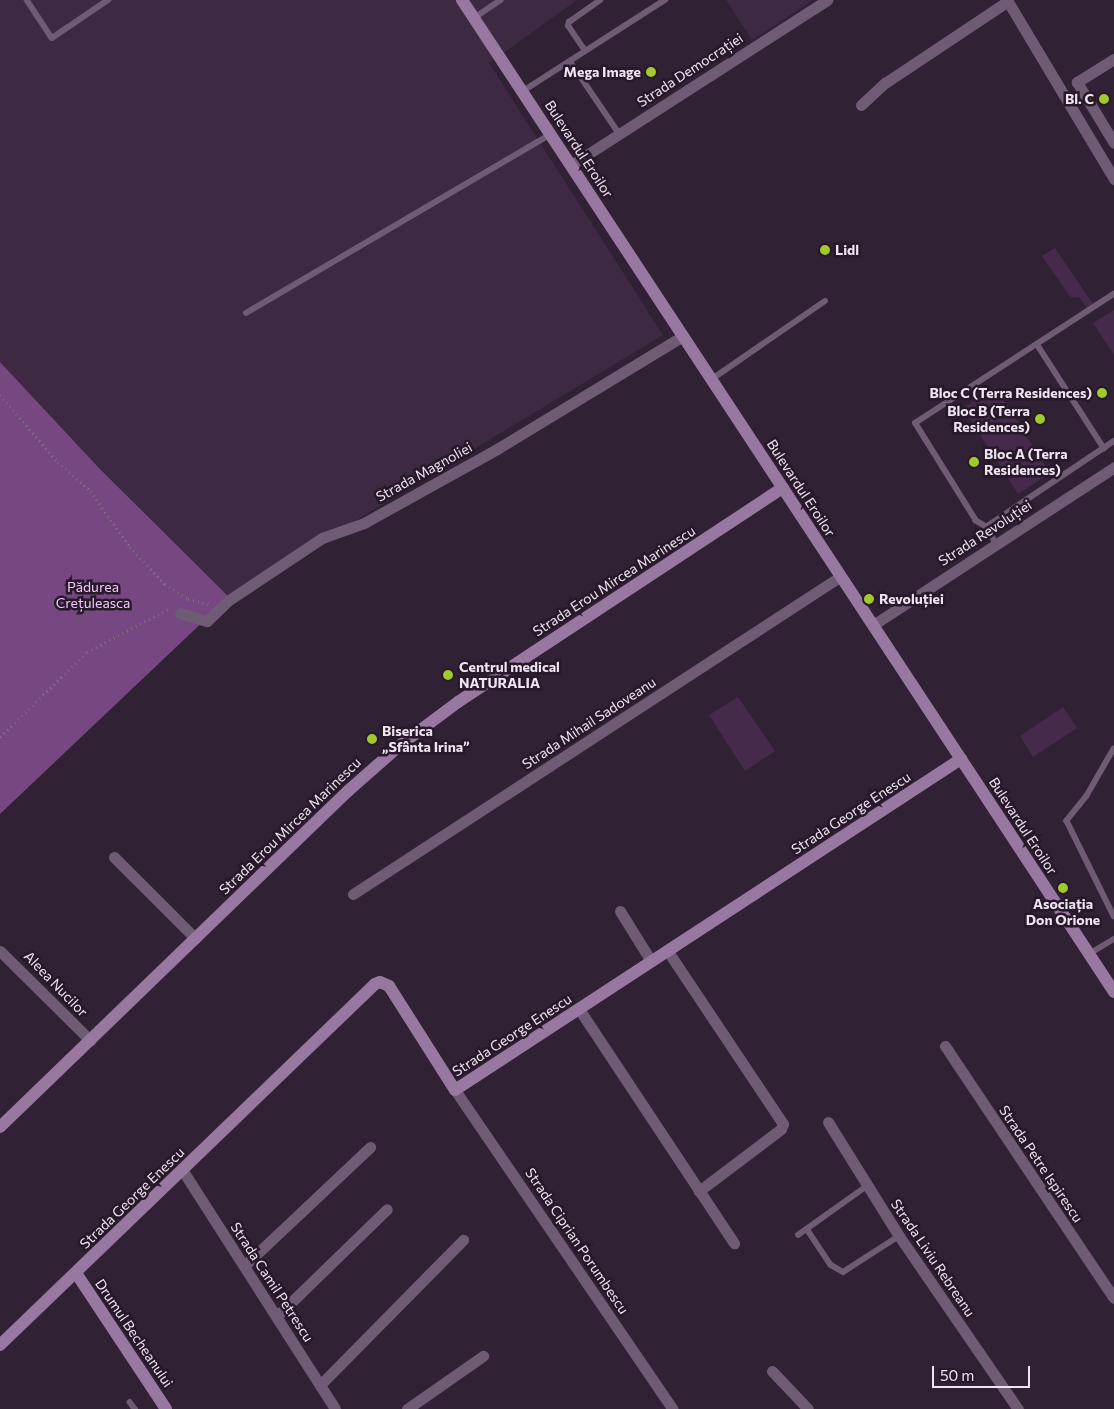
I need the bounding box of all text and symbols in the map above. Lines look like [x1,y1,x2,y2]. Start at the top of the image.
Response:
street label: Strada Democrației [634,29,746,111]
place label: Mega Image [564,64,641,80]
marker: Mega Image [645,66,657,78]
place label: Bl. C [1065,91,1094,107]
marker: Bl. C [1098,93,1110,105]
street label: Bulevardul Eroilor [541,97,617,201]
place label: Lidl [835,242,859,258]
marker: Lidl [819,244,831,256]
place label: Bloc C (Terra Residences) [929,385,1092,401]
marker: Bloc C (Terra Residences) [1096,387,1108,399]
place label: Bloc B (Terra Residences) [947,403,1030,436]
marker: Bloc B (Terra Residences) [1034,413,1046,425]
street label: Bulevardul Eroilor [763,436,839,540]
street label: Strada Magnoliei [373,439,475,505]
place label: Bloc A (Terra Residences) [984,446,1068,478]
marker: Bloc A (Terra Residences) [968,456,980,468]
street label: Strada Revoluției [935,497,1035,569]
street label: Strada Erou Mircea Marinescu [530,522,698,640]
park label: Pădurea Crețuleasca [56,579,130,612]
place label: Revoluției [879,591,944,607]
marker: Revoluției [863,593,875,605]
place label: Centrul medical NATURALIA [459,659,560,692]
marker: Centrul medical NATURALIA [441,668,455,682]
street label: Strada Mihail Sadoveanu [519,673,659,773]
place label: Biserica „Sfânta Irina” [382,723,470,756]
marker: Biserica „Sfânta Irina” [366,733,378,745]
street label: Strada Erou Mircea Marinescu [216,754,364,898]
street label: Strada George Enescu [788,768,914,858]
street label: Bulevardul Eroilor [985,774,1061,878]
marker: Asociația Don Orione [1057,882,1069,894]
place label: Asociația Don Orione [1026,896,1100,929]
street label: Aleea Nucilor [21,948,91,1020]
street label: Strada George Enescu [449,990,575,1080]
street label: Strada Petre Ispirescu [996,1102,1086,1226]
street label: Strada George Enescu [76,1144,188,1252]
street label: Strada Ciprian Porumbescu [522,1165,632,1317]
street label: Strada Liviu Rebreanu [887,1196,979,1320]
street label: Strada Camil Petrescu [227,1219,317,1345]
street label: Drumul Becheanului [92,1276,176,1390]
scale bar [934,1356,1032,1388]
text: 50 m [940,1366,974,1384]

